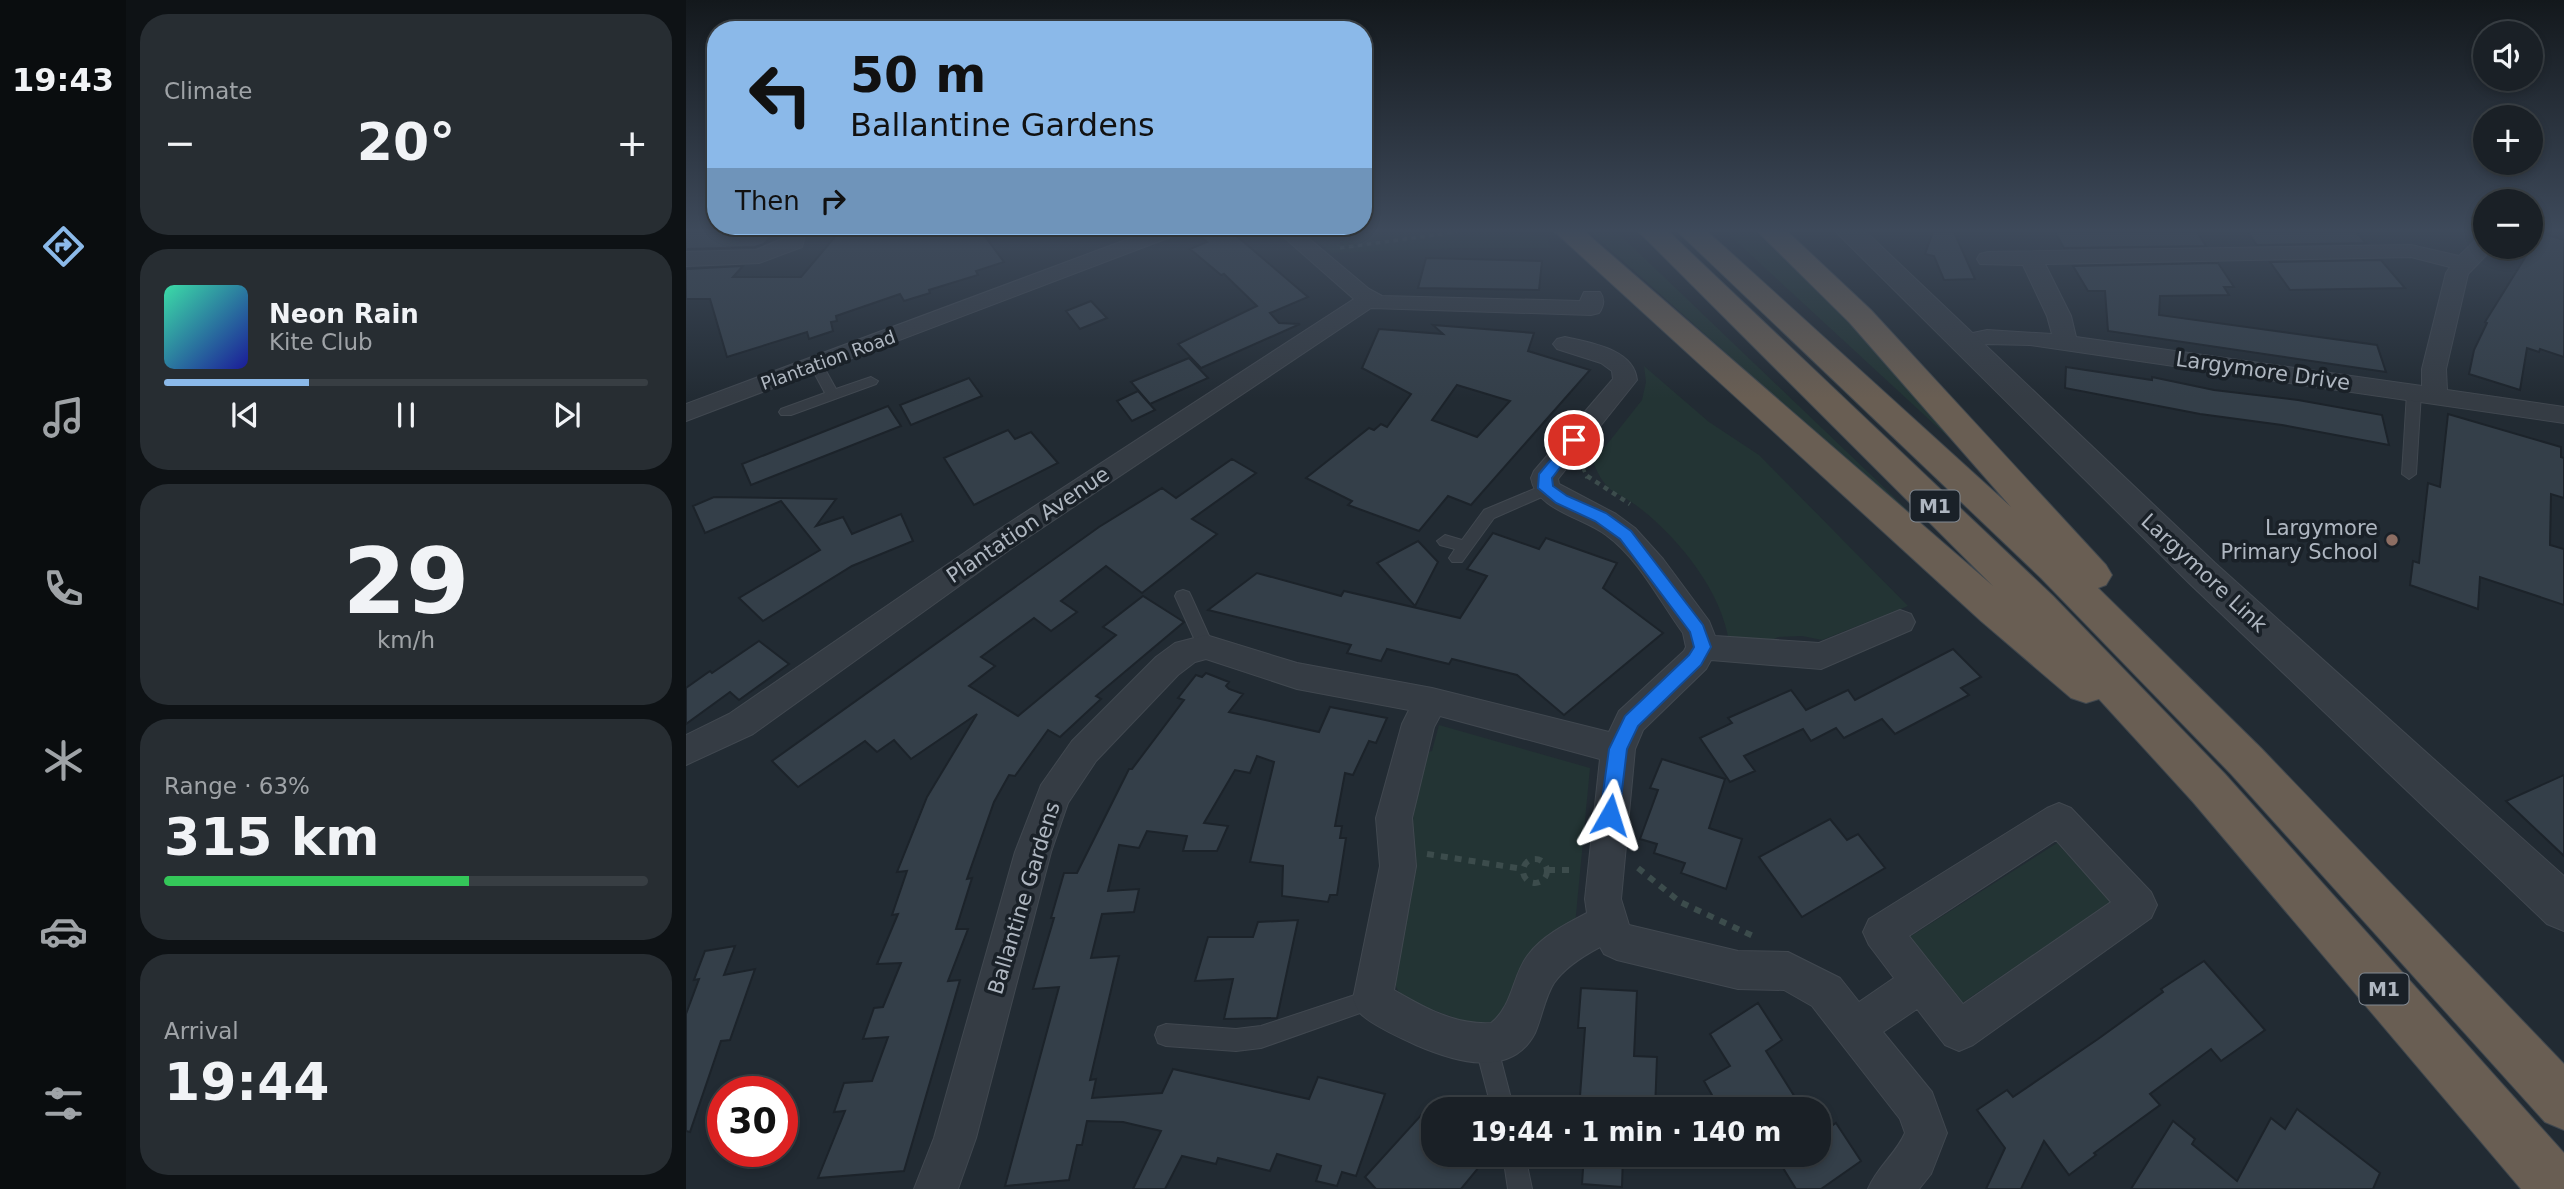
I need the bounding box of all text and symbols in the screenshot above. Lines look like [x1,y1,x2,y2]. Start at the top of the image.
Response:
map controls [2473,21,2543,259]
button: sound [2473,21,2543,91]
text: 50 m [850,47,986,104]
icon: left [735,49,826,140]
text: 19:43 [12,61,114,99]
text: Climate [164,78,253,104]
button: + [2473,105,2543,175]
text: Ballantine Gardens [850,106,1155,144]
text: 20° [357,112,455,172]
text: − [164,121,196,165]
text: + [616,121,648,165]
icon: right [814,182,852,220]
text: Then [735,186,800,216]
button: − [2473,189,2543,259]
icon: directions [39,222,88,271]
text: Neon Rain [269,299,419,329]
street label: Plantation Road [758,326,898,394]
text: Kite Club [269,329,373,355]
street label: Largymore Drive [2174,347,2352,395]
icon: music [39,393,88,442]
icon: previous [226,396,264,434]
icon: pause [387,396,425,434]
icon: next [548,396,586,434]
pin [1544,410,1604,470]
icon: arrive [1555,421,1593,459]
street label: Plantation Avenue [942,462,1114,588]
road number: M1 [1910,491,1960,522]
street label: Largymore Link [2136,509,2272,638]
place label: Largymore Primary School [2220,516,2378,564]
text: 29 [343,529,469,634]
marker: Largymore Primary School [2384,532,2400,548]
icon: phone [39,564,88,613]
text: km/h [377,627,435,653]
icon: climate [39,736,88,785]
text: Range · 63% [164,773,310,799]
position arrow [1573,778,1647,852]
street label: Ballantine Gardens [983,799,1065,997]
text: 315 km [164,807,379,867]
icon: car [39,907,88,956]
road number: M1 [2360,973,2408,1004]
text: Arrival [164,1018,239,1044]
text: 19:44 [164,1052,330,1112]
speed limit sign: 30 [707,1076,798,1167]
icon: filters [39,1079,88,1128]
text: 19:44 · 1 min · 140 m [1471,1117,1781,1147]

